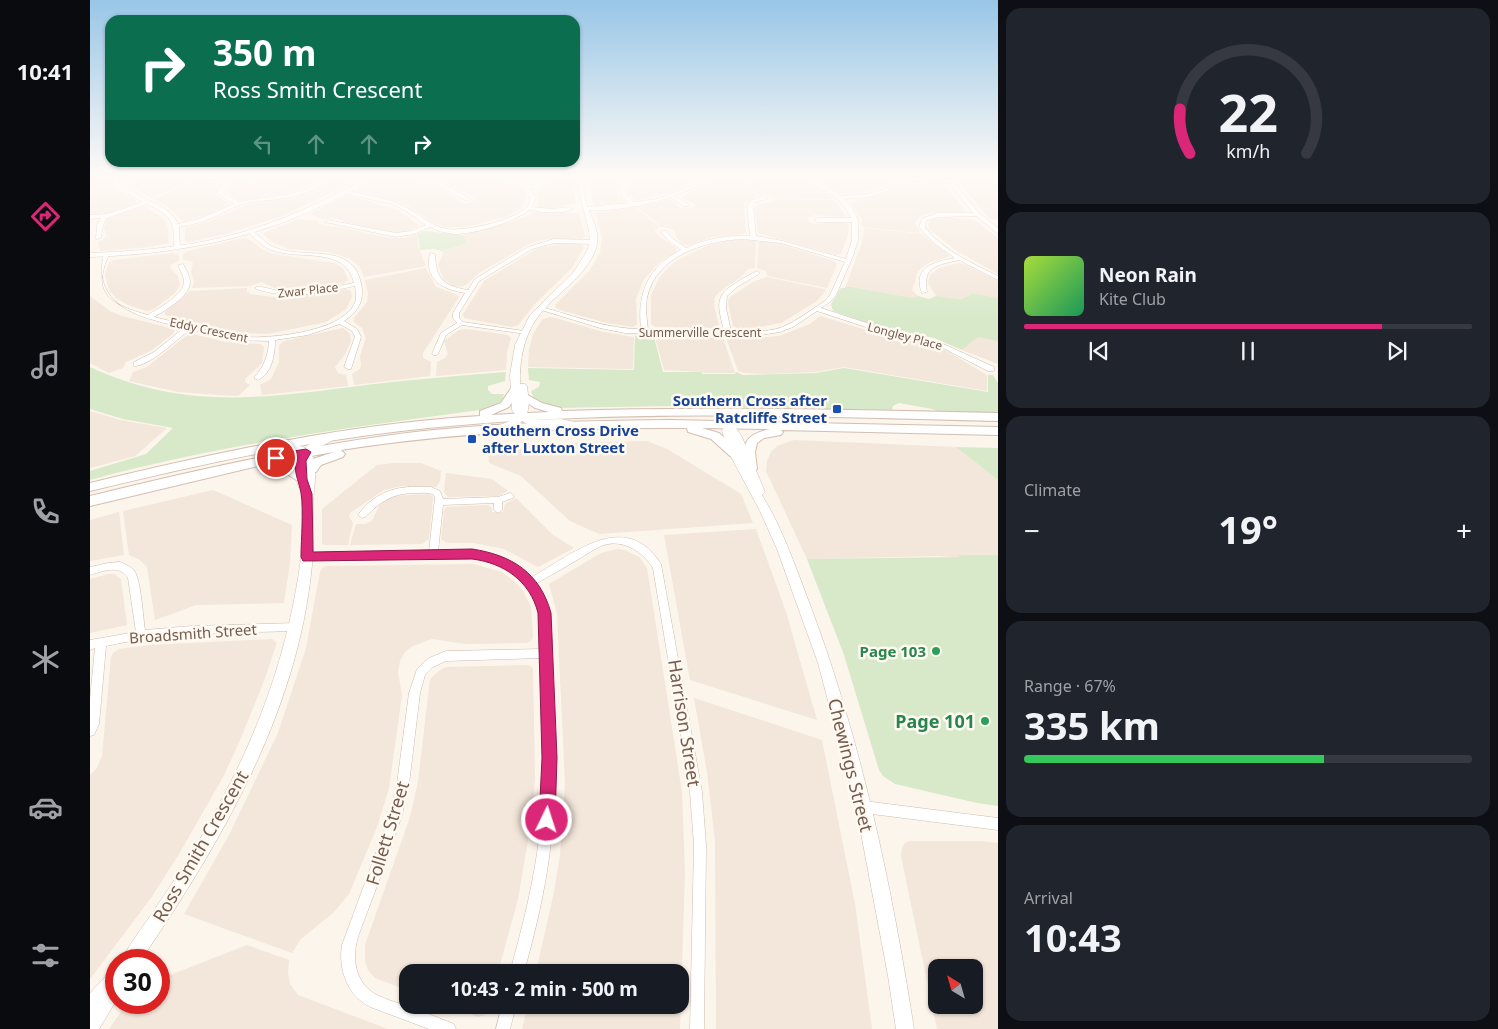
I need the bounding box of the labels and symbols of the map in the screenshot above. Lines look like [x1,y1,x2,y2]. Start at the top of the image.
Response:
street label: Zwar Place [277,278,339,302]
street label: Eddy Crescent [168,313,250,347]
street label: Longley Place [866,318,945,354]
street label: Summerville Crescent [639,324,762,341]
place label: Southern Cross after Ratcliffe Street [673,390,827,427]
marker: Southern Cross after Ratcliffe Street [831,403,843,415]
place label: Southern Cross Drive after Luxton Street [482,420,639,457]
marker: Southern Cross Drive after Luxton Street [466,433,478,445]
pin [255,437,297,479]
street label: Broadsmith Street [129,619,258,647]
place label: Page 103 [860,641,926,661]
marker: Page 103 [930,645,942,657]
street label: Harrison Street [663,658,707,789]
street label: Chewings Street [823,696,879,835]
place label: Page 101 [895,709,975,733]
marker: Page 101 [979,715,991,727]
street label: Ross Smith Crescent [147,765,253,926]
street label: Follett Street [360,778,414,888]
position arrow [520,793,572,845]
speed limit sign: 30 [105,949,170,1014]
north arrow [928,959,982,1014]

